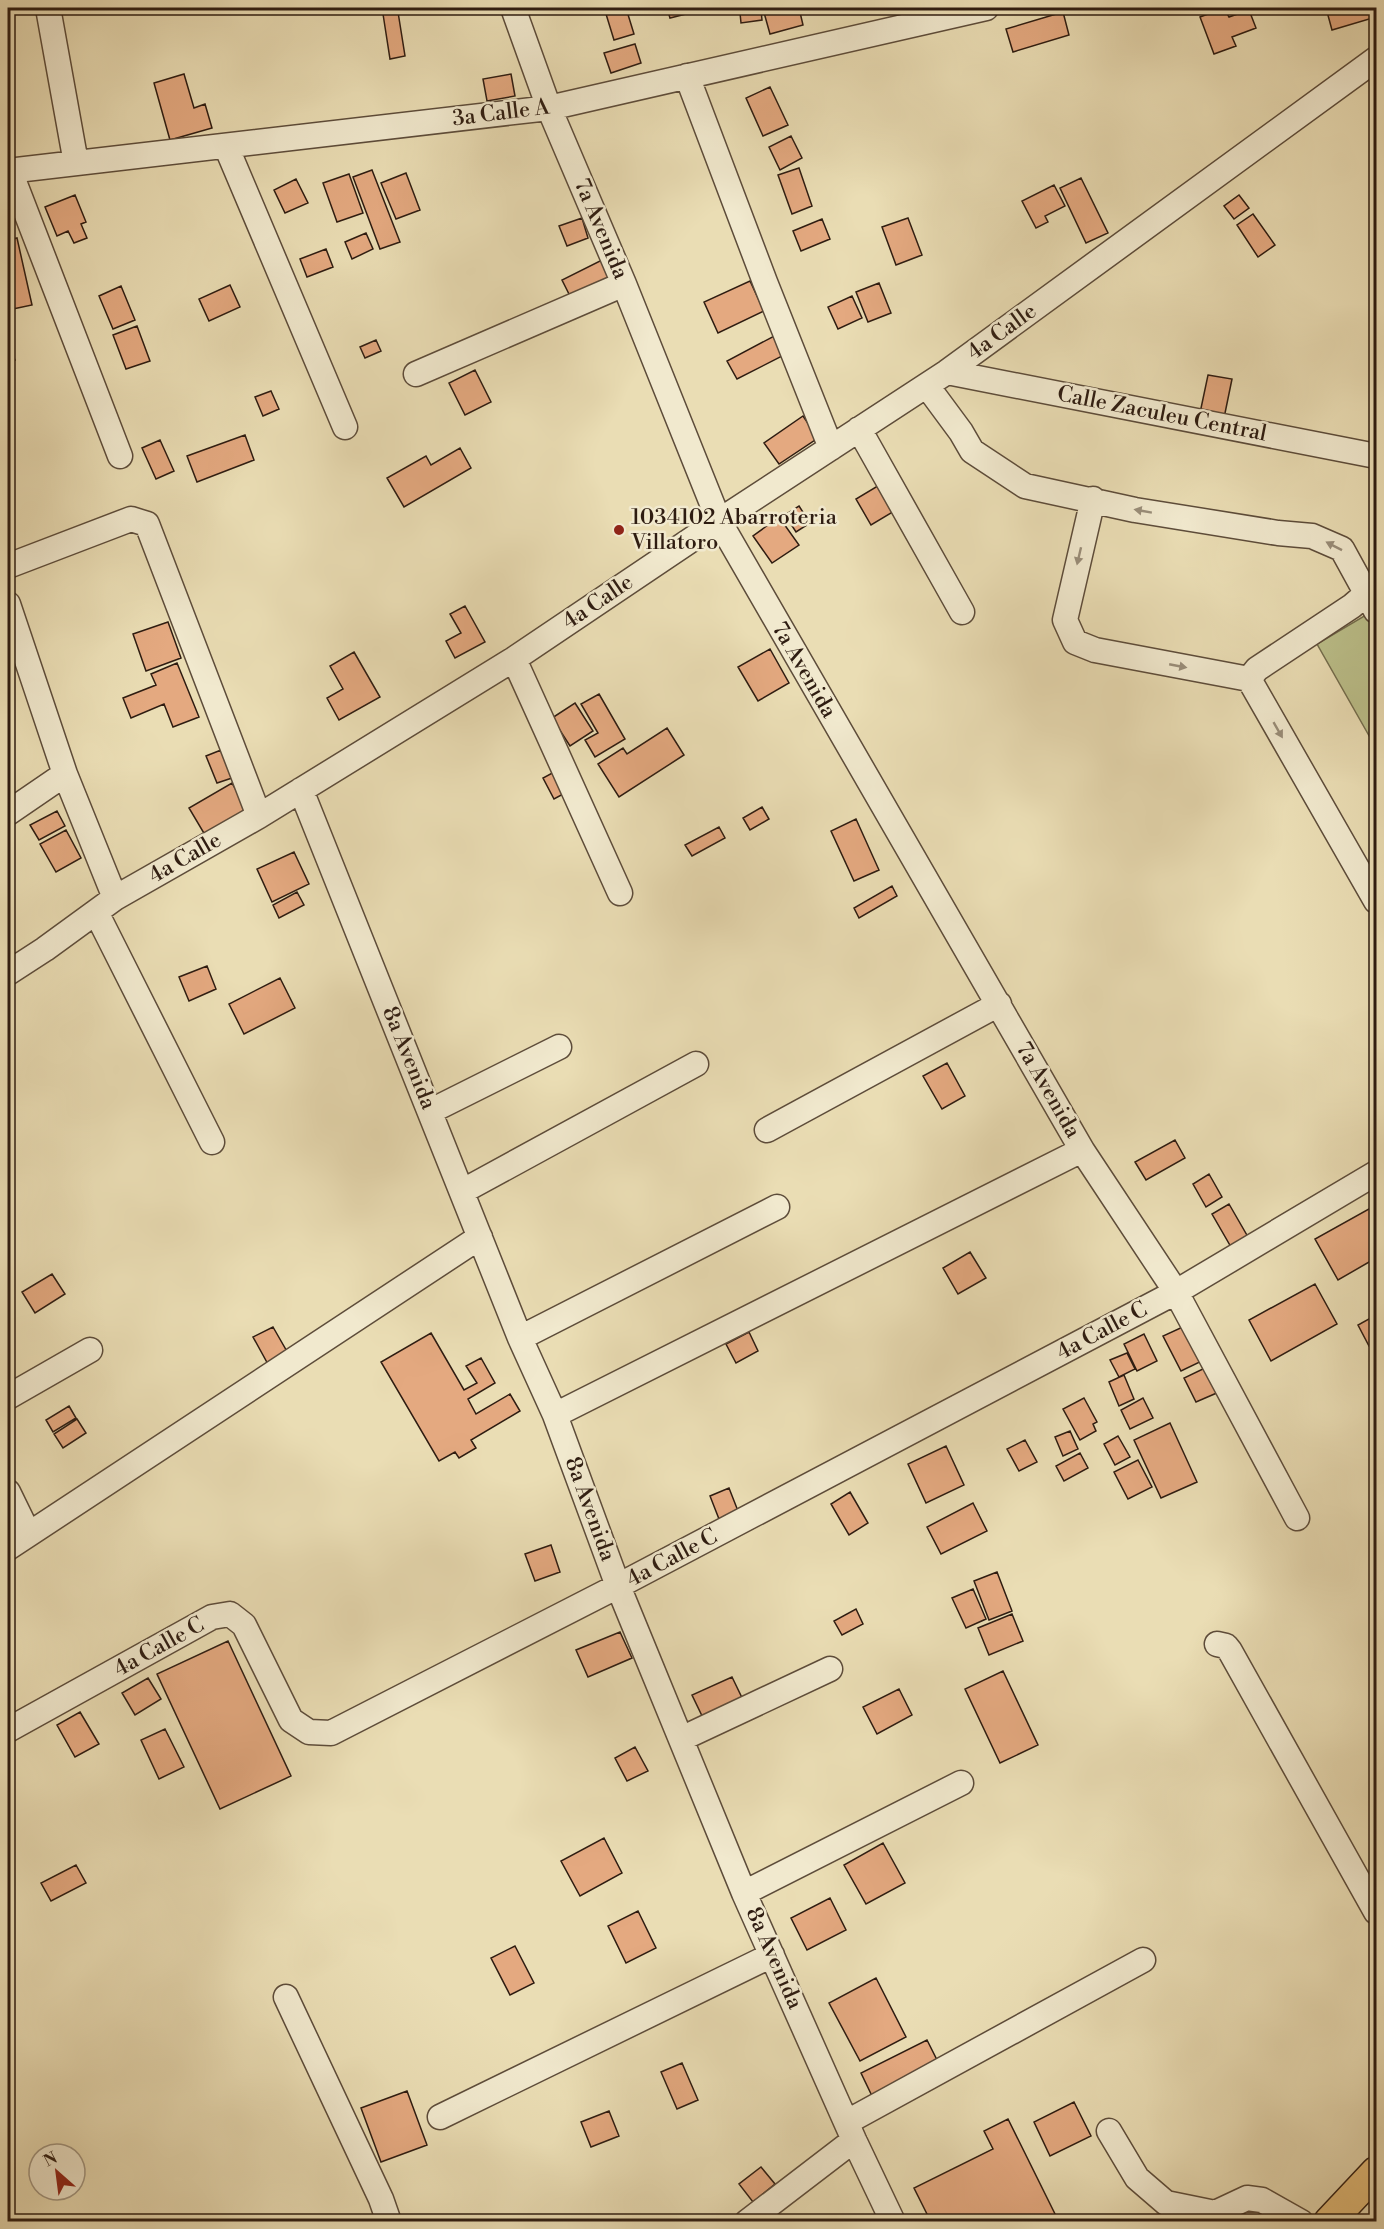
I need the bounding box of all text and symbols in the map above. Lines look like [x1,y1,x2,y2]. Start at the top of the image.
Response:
street label: 3a Calle A [451,94,552,132]
street label: 7a Avenida [568,175,635,284]
street label: 4a Calle [962,298,1042,366]
street label: Calle Zaculeu Central [1055,380,1270,448]
place label: 1034102 Abarroteria Villatoro [630,504,838,556]
one-way arrow [1134,506,1153,515]
marker: 1034102 Abarroteria Villatoro [612,523,626,537]
one-way arrow [1325,541,1342,551]
one-way arrow [1074,547,1084,566]
street label: 4a Calle [558,569,638,635]
street label: 7a Avenida [766,617,843,724]
one-way arrow [1168,662,1187,671]
one-way arrow [1272,722,1283,738]
street label: 4a Calle [144,827,226,889]
street label: 8a Avenida [376,1002,442,1114]
street label: 7a Avenida [1010,1037,1087,1144]
street label: 4a Calle C [1052,1296,1152,1366]
street label: 8a Avenida [559,1453,622,1566]
street label: 4a Calle C [622,1523,722,1593]
street label: 4a Calle C [109,1611,209,1683]
street label: 8a Avenida [740,1903,809,2014]
north arrow [27,2142,87,2202]
text: N [40,2148,61,2171]

